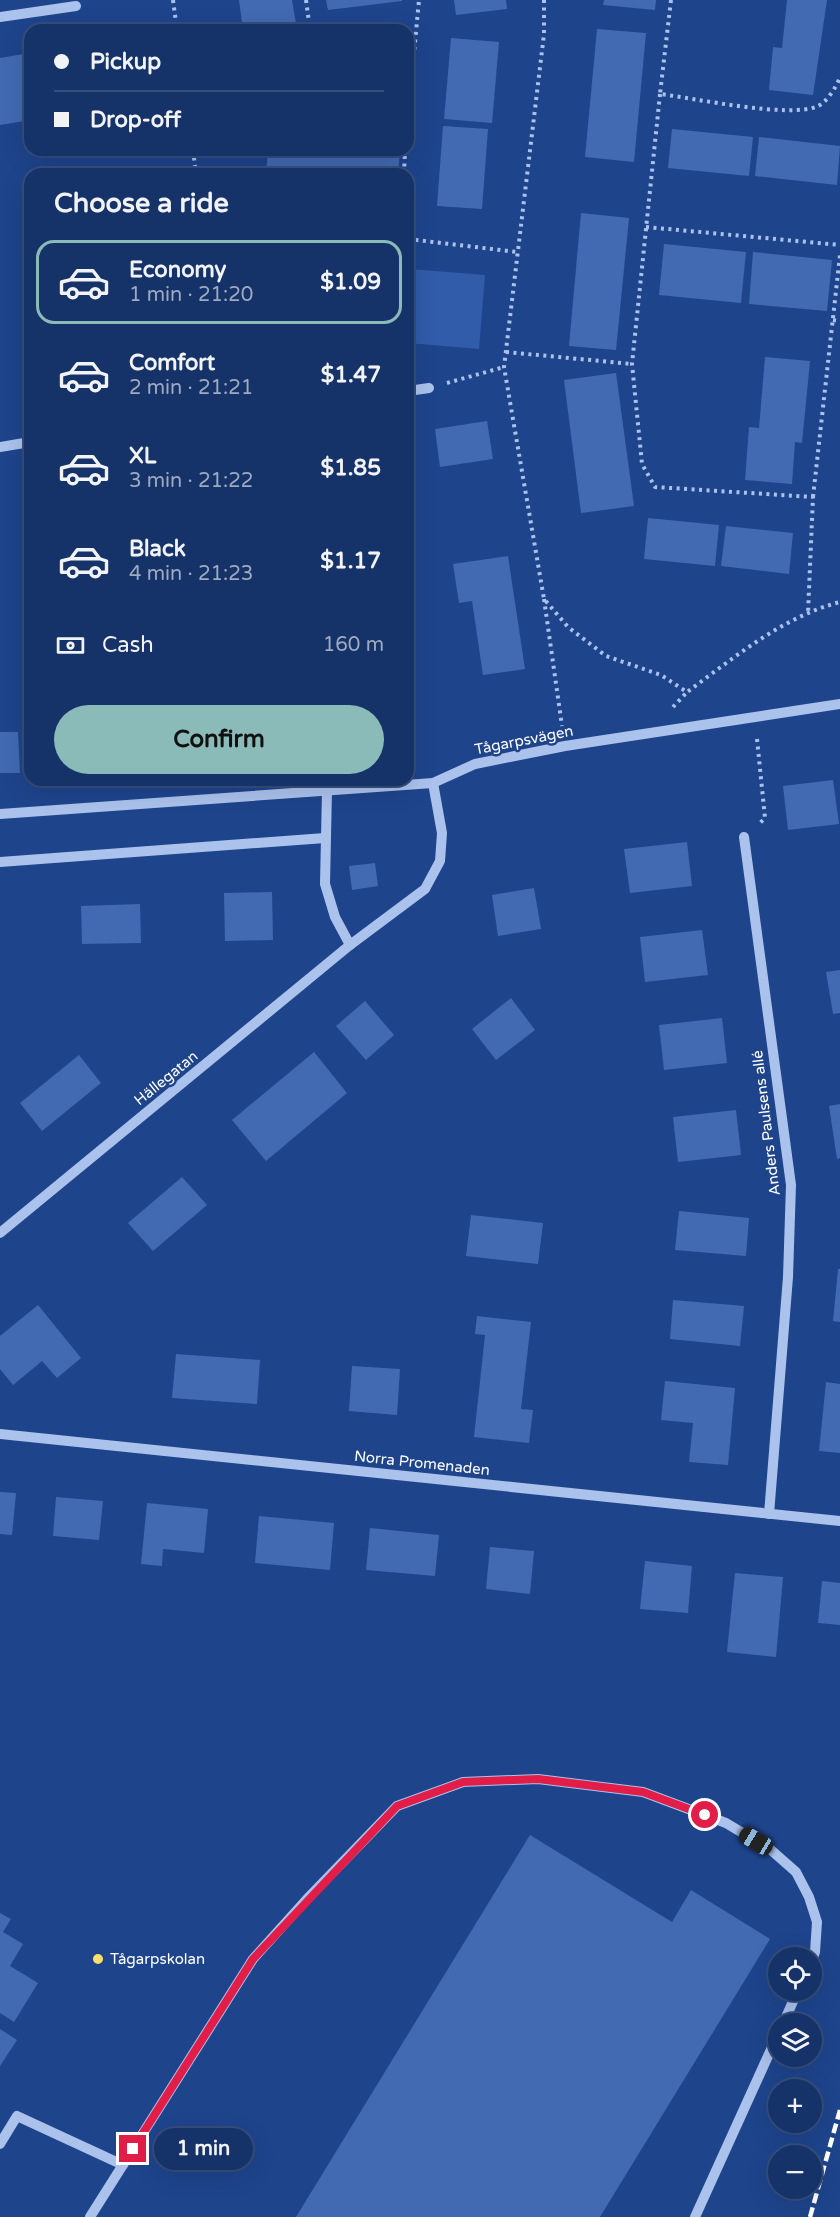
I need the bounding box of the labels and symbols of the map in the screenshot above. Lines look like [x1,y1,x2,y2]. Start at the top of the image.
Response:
street label: Tågarpsvägen [473,722,575,758]
street label: Hällegatan [131,1047,201,1109]
street label: Anders Paulsens allé [748,1049,784,1197]
street label: Norra Promenaden [353,1447,491,1479]
route start [691,1801,718,1828]
car [736,1824,776,1858]
place label: Tågarpskolan [110,1950,205,1968]
marker: Tågarpskolan [91,1952,105,1966]
callout: 1 min [154,2128,253,2170]
route end [119,2135,146,2162]

